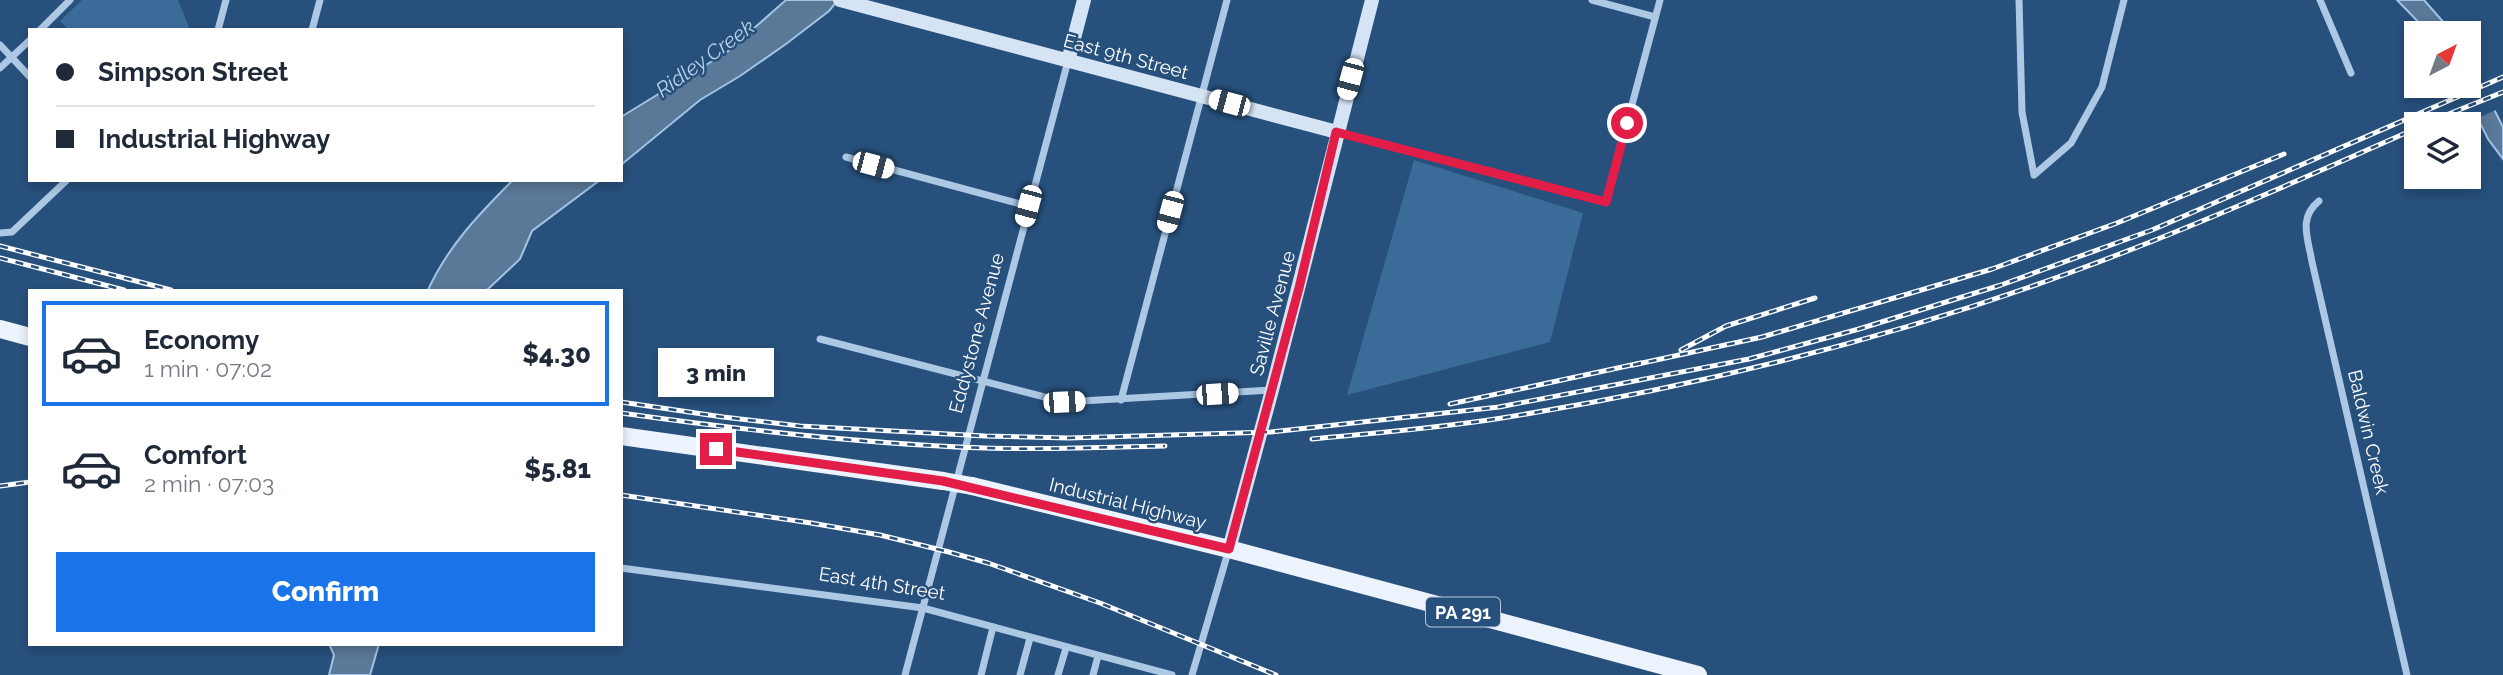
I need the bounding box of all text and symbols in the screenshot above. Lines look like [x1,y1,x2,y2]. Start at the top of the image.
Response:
water label: Ridley Creek [651,14,759,102]
north arrow [2404,21,2482,98]
map controls [2404,21,2481,189]
street label: East 9th Street [1061,29,1191,83]
car [1335,56,1366,102]
text: Simpson Street [98,57,288,87]
car [1206,87,1253,119]
route start [1611,107,1643,139]
button: layers [2404,112,2481,189]
text: Industrial Highway [98,124,330,154]
car [850,149,897,181]
car [1013,183,1044,229]
car [1155,189,1186,235]
street label: Saville Avenue [1245,248,1299,378]
street label: Eddystone Avenue [944,251,1008,415]
icon: car [60,322,123,385]
text: Economy [144,325,259,355]
text: $4.30 [522,339,591,369]
callout: 3 min [658,348,774,396]
text: 1 min · 07:02 [144,355,272,382]
text: 3 min [686,359,746,386]
street label: Baldwin Creek [2344,368,2394,496]
car [1196,382,1239,406]
car [1043,391,1086,413]
route end [700,433,732,465]
icon: car [60,437,123,500]
text: Comfort [144,440,247,470]
text: $5.81 [524,454,591,484]
text: 2 min · 07:03 [144,470,274,497]
street label: Industrial Highway [1047,473,1209,533]
button: Confirm [56,552,595,632]
street label: East 4th Street [817,562,947,604]
road number: PA 291 [1426,598,1500,626]

